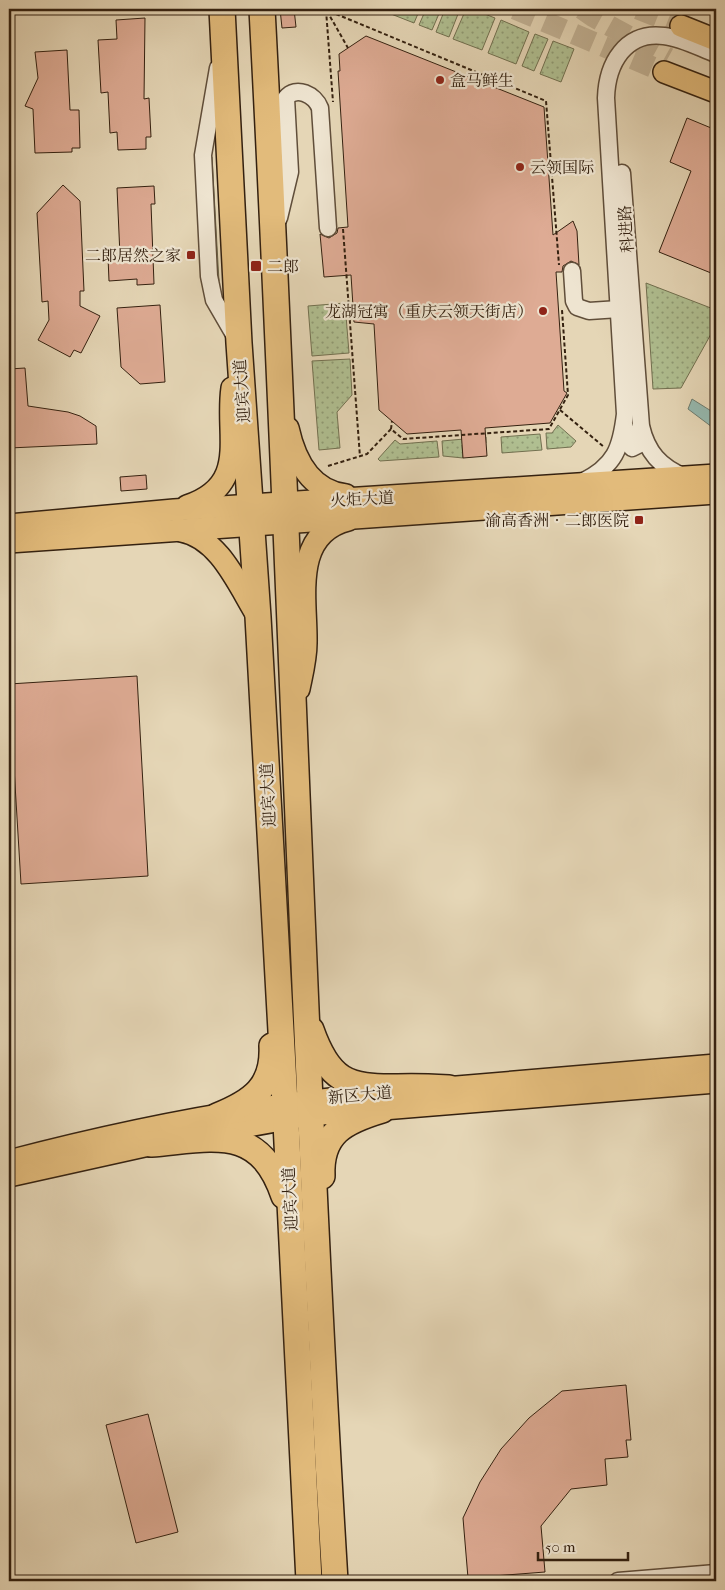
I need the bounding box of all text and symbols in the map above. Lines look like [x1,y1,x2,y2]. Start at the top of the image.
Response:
place label: 盒马鲜生 [450,71,514,90]
marker: 盒马鲜生 [434,74,446,86]
place label: 云领国际 [530,158,594,177]
marker: 云领国际 [514,161,526,173]
street label: 科进路 [615,204,637,254]
place label: 二郎居然之家 [85,246,181,265]
marker: 二郎居然之家 [185,249,197,261]
place label: 二郎 [267,257,299,276]
marker: 二郎 [249,259,263,273]
place label: 龙湖冠寓（重庆云领天街店） [325,302,533,321]
marker: 龙湖冠寓（重庆云领天街店） [537,305,549,317]
street label: 迎宾大道 [230,358,254,424]
street label: 火炬大道 [330,488,394,510]
place label: 渝高香洲‧二郎医院 [485,511,629,530]
marker: 渝高香洲‧二郎医院 [633,514,645,526]
street label: 迎宾大道 [257,763,279,827]
street label: 新区大道 [327,1083,393,1107]
street label: 迎宾大道 [279,1167,301,1231]
scale bar [538,1530,628,1562]
text: 50 m [545,1538,576,1556]

